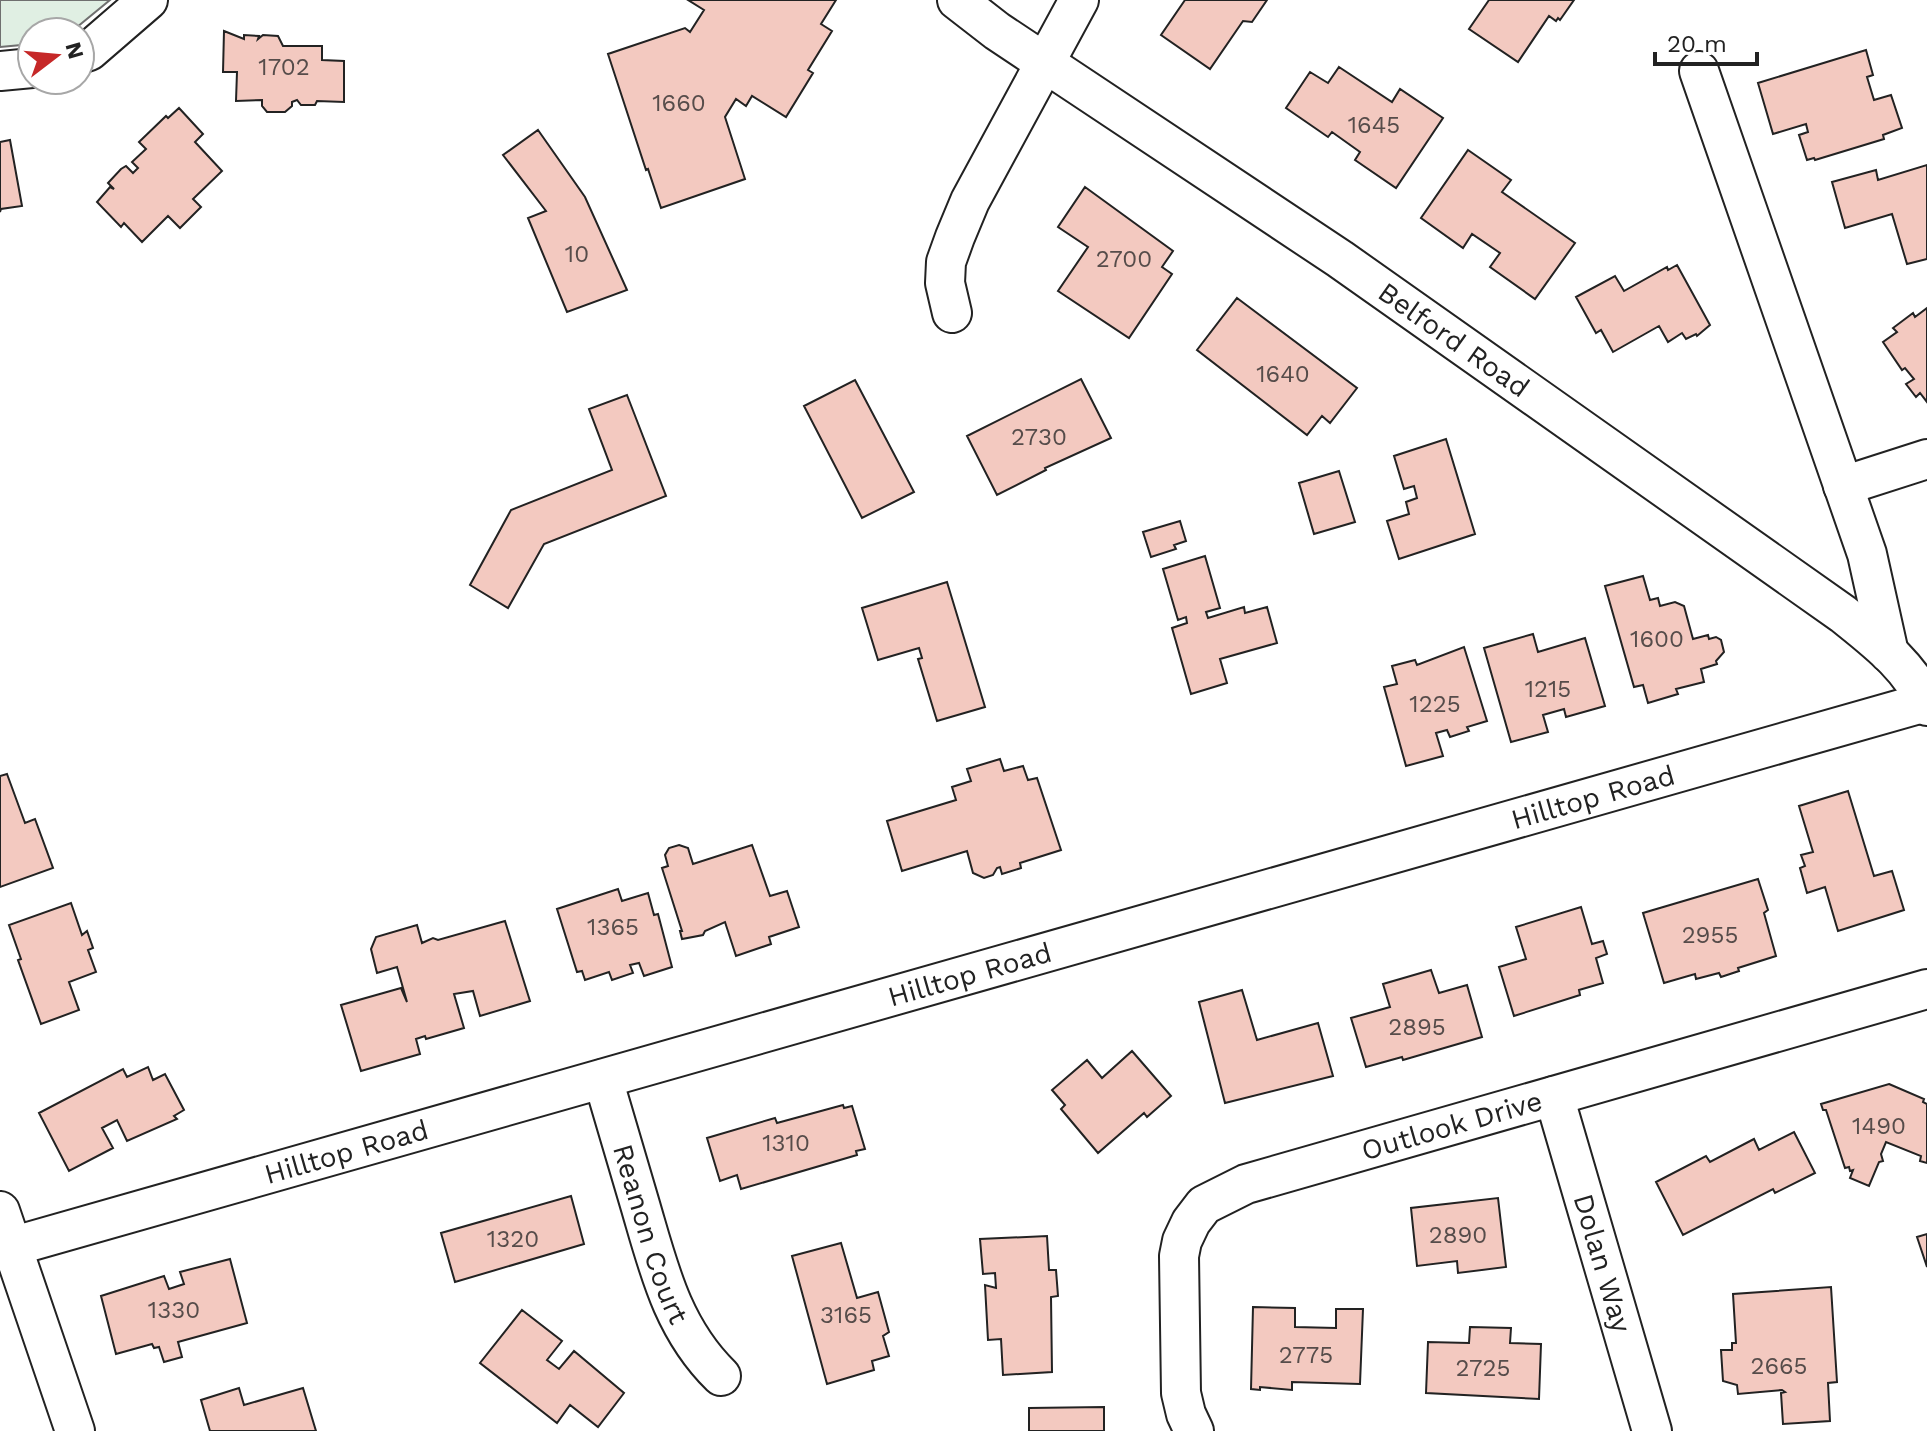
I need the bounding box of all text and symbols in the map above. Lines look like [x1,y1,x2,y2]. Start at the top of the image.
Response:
north arrow [16,16,96,96]
scale bar [1655,16,1757,66]
text: 20 m [1667,30,1727,58]
text: N [60,39,89,62]
house number: 1702 [258,53,310,81]
house number: 1660 [652,89,706,117]
house number: 1645 [1348,111,1400,139]
house number: 10 [565,240,589,268]
house number: 2700 [1096,245,1152,273]
street label: Belford Road [1372,275,1536,404]
house number: 1640 [1256,360,1310,388]
house number: 2730 [1011,423,1067,451]
house number: 1600 [1630,625,1684,653]
house number: 1215 [1525,675,1571,703]
house number: 1225 [1409,690,1461,718]
street label: Hilltop Road [1507,758,1678,836]
house number: 1365 [587,913,639,941]
house number: 2955 [1682,921,1738,949]
street label: Hilltop Road [884,935,1055,1013]
house number: 2895 [1388,1013,1446,1041]
street label: Outlook Drive [1357,1084,1546,1167]
house number: 1490 [1852,1112,1906,1140]
street label: Hilltop Road [261,1113,432,1190]
house number: 1310 [762,1129,810,1157]
street label: Reanon Court [607,1140,696,1330]
street label: Dolan Way [1567,1190,1639,1337]
house number: 2890 [1429,1221,1487,1249]
house number: 1320 [487,1225,539,1253]
house number: 1330 [148,1296,200,1324]
house number: 3165 [820,1301,872,1329]
house number: 2775 [1279,1341,1333,1369]
house number: 2665 [1750,1352,1808,1380]
house number: 2725 [1456,1354,1510,1382]

